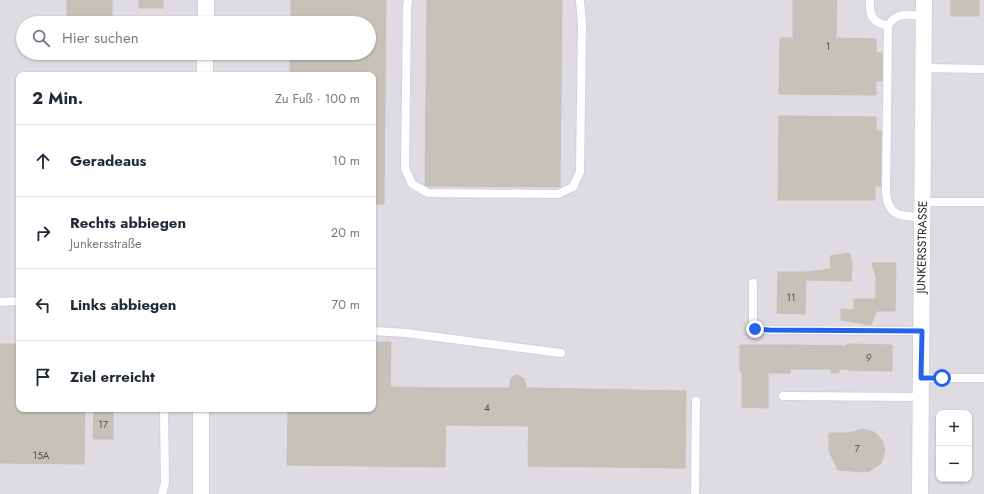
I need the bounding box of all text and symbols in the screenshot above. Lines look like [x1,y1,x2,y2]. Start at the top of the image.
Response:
search box [16,16,376,60]
icon: search [30,27,52,49]
text: Hier suchen [62,27,139,49]
house number: 1 [826,39,830,54]
text: 2 Min. [32,86,83,110]
text: Zu Fuß · 100 m [275,89,360,108]
icon: ahead [32,150,54,172]
text: Geradeaus [70,150,146,172]
text: 10 m [332,151,360,170]
street label: JUNKERSSTRASSE [912,200,932,296]
text: Rechts abbiegen [70,212,186,234]
icon: right [32,222,54,244]
text: 20 m [331,223,360,242]
text: Junkersstraße [70,234,142,253]
house number: 11 [787,290,796,305]
icon: left [32,294,54,316]
text: Links abbiegen [70,294,176,316]
text: 70 m [331,295,360,314]
route end [746,320,764,338]
house number: 9 [866,350,872,365]
icon: arrive [32,366,54,388]
text: Ziel erreicht [70,366,155,388]
route start [933,369,951,387]
house number: 4 [484,400,490,415]
map controls [936,410,972,482]
button: + [936,410,972,446]
house number: 17 [98,417,109,432]
house number: 7 [854,441,860,456]
button: − [936,446,972,482]
house number: 15A [33,448,50,463]

